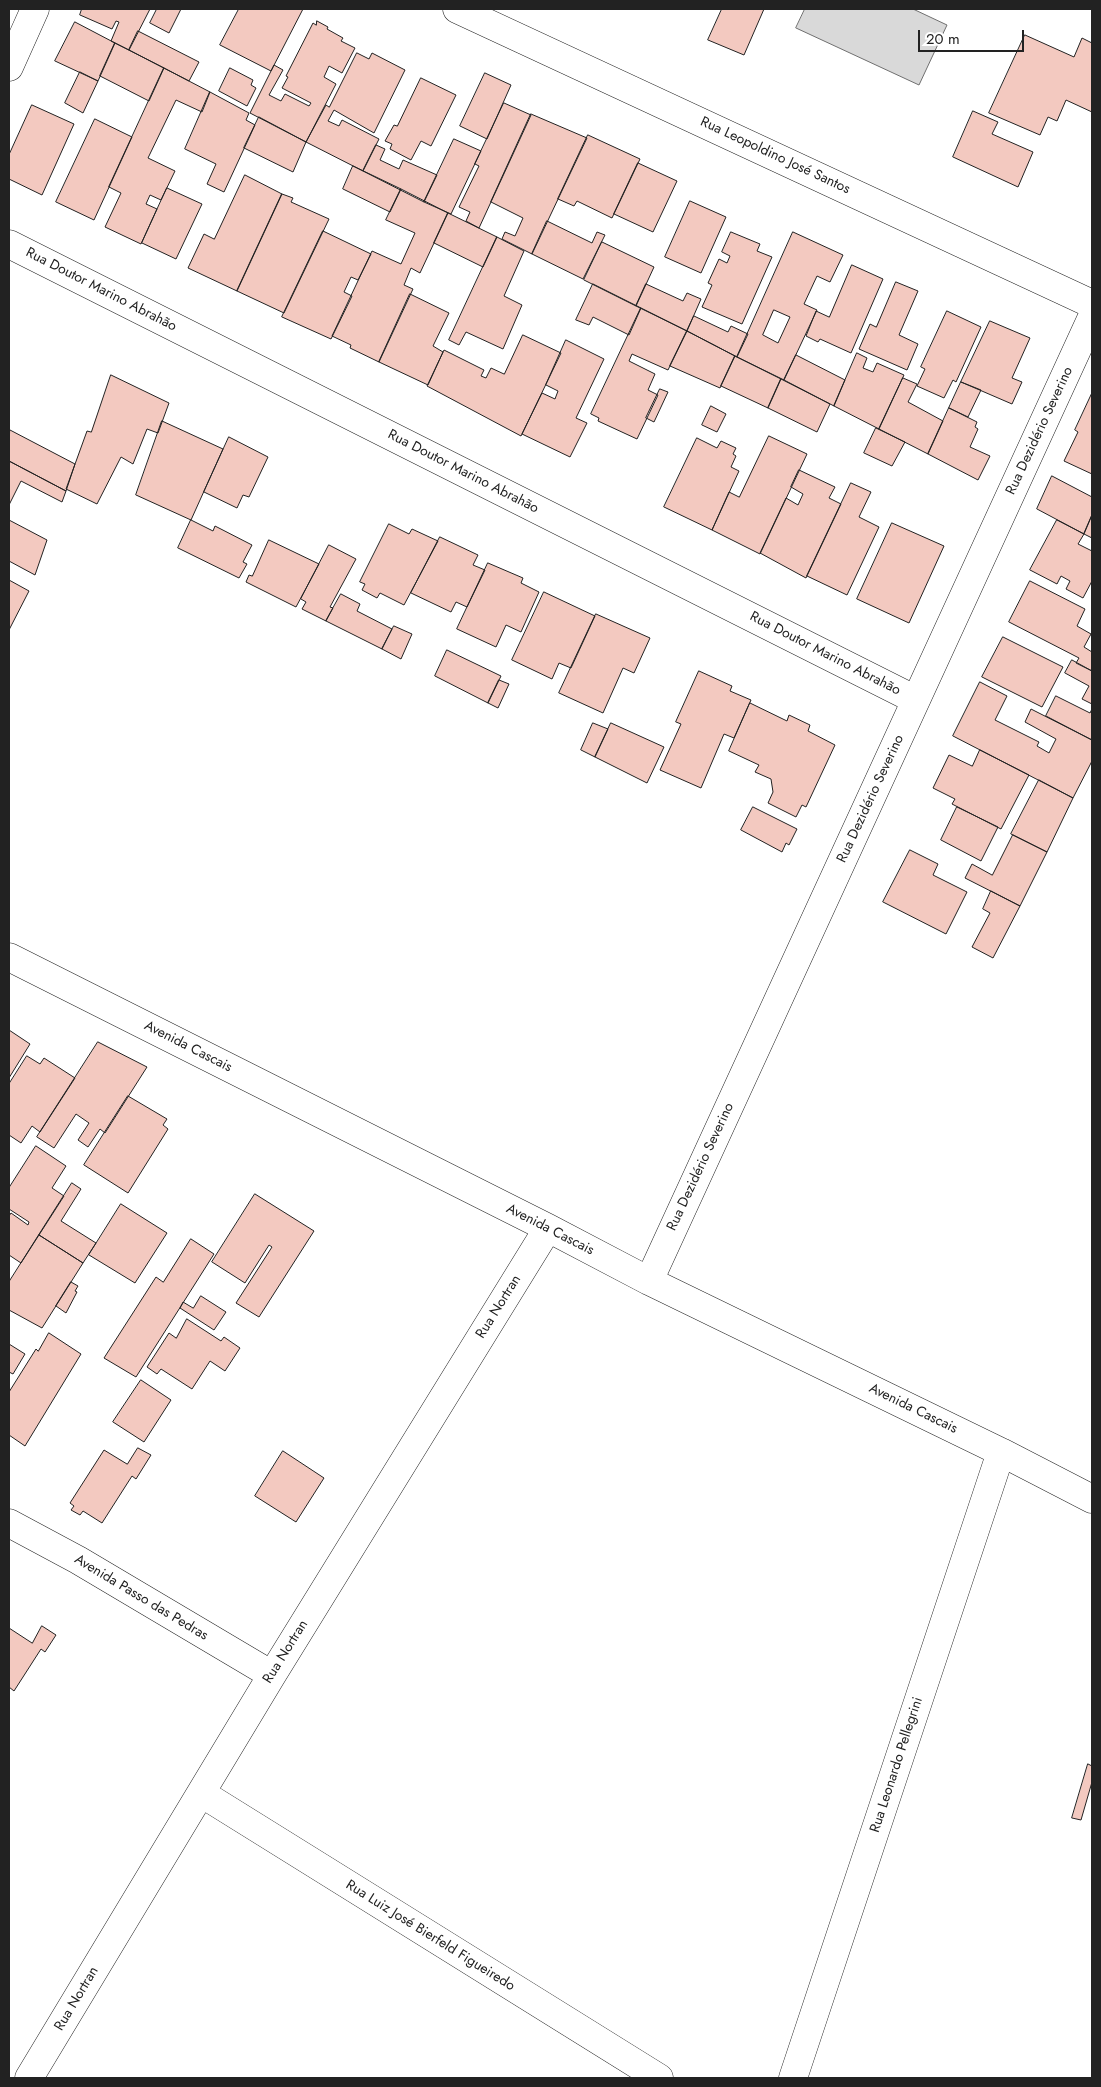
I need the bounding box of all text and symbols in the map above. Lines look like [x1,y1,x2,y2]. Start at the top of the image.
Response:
scale bar [921,20,1027,52]
text: 20 m [926,28,960,50]
street label: Rua Leopoldino José Santos [697,114,853,198]
street label: Rua Doutor Marino Abrahão [23,245,179,335]
street label: Rua Dezidério Severino [1003,364,1077,498]
street label: Rua Doutor Marino Abrahão [385,427,541,517]
street label: Rua Doutor Marino Abrahão [747,609,903,699]
street label: Rua Dezidério Severino [834,732,908,866]
street label: Avenida Cascais [141,1018,235,1076]
street label: Rua Dezidério Severino [664,1100,738,1234]
street label: Avenida Cascais [503,1201,597,1259]
street label: Rua Nortran [473,1272,525,1342]
street label: Avenida Cascais [866,1380,960,1438]
street label: Avenida Passo das Pedras [71,1551,211,1645]
street label: Rua Nortran [260,1617,312,1687]
street label: Rua Leonardo Pellegrini [867,1695,927,1835]
street label: Rua Luiz José Bierfeld Figueiredo [342,1877,518,1995]
street label: Rua Nortran [51,1964,103,2034]

